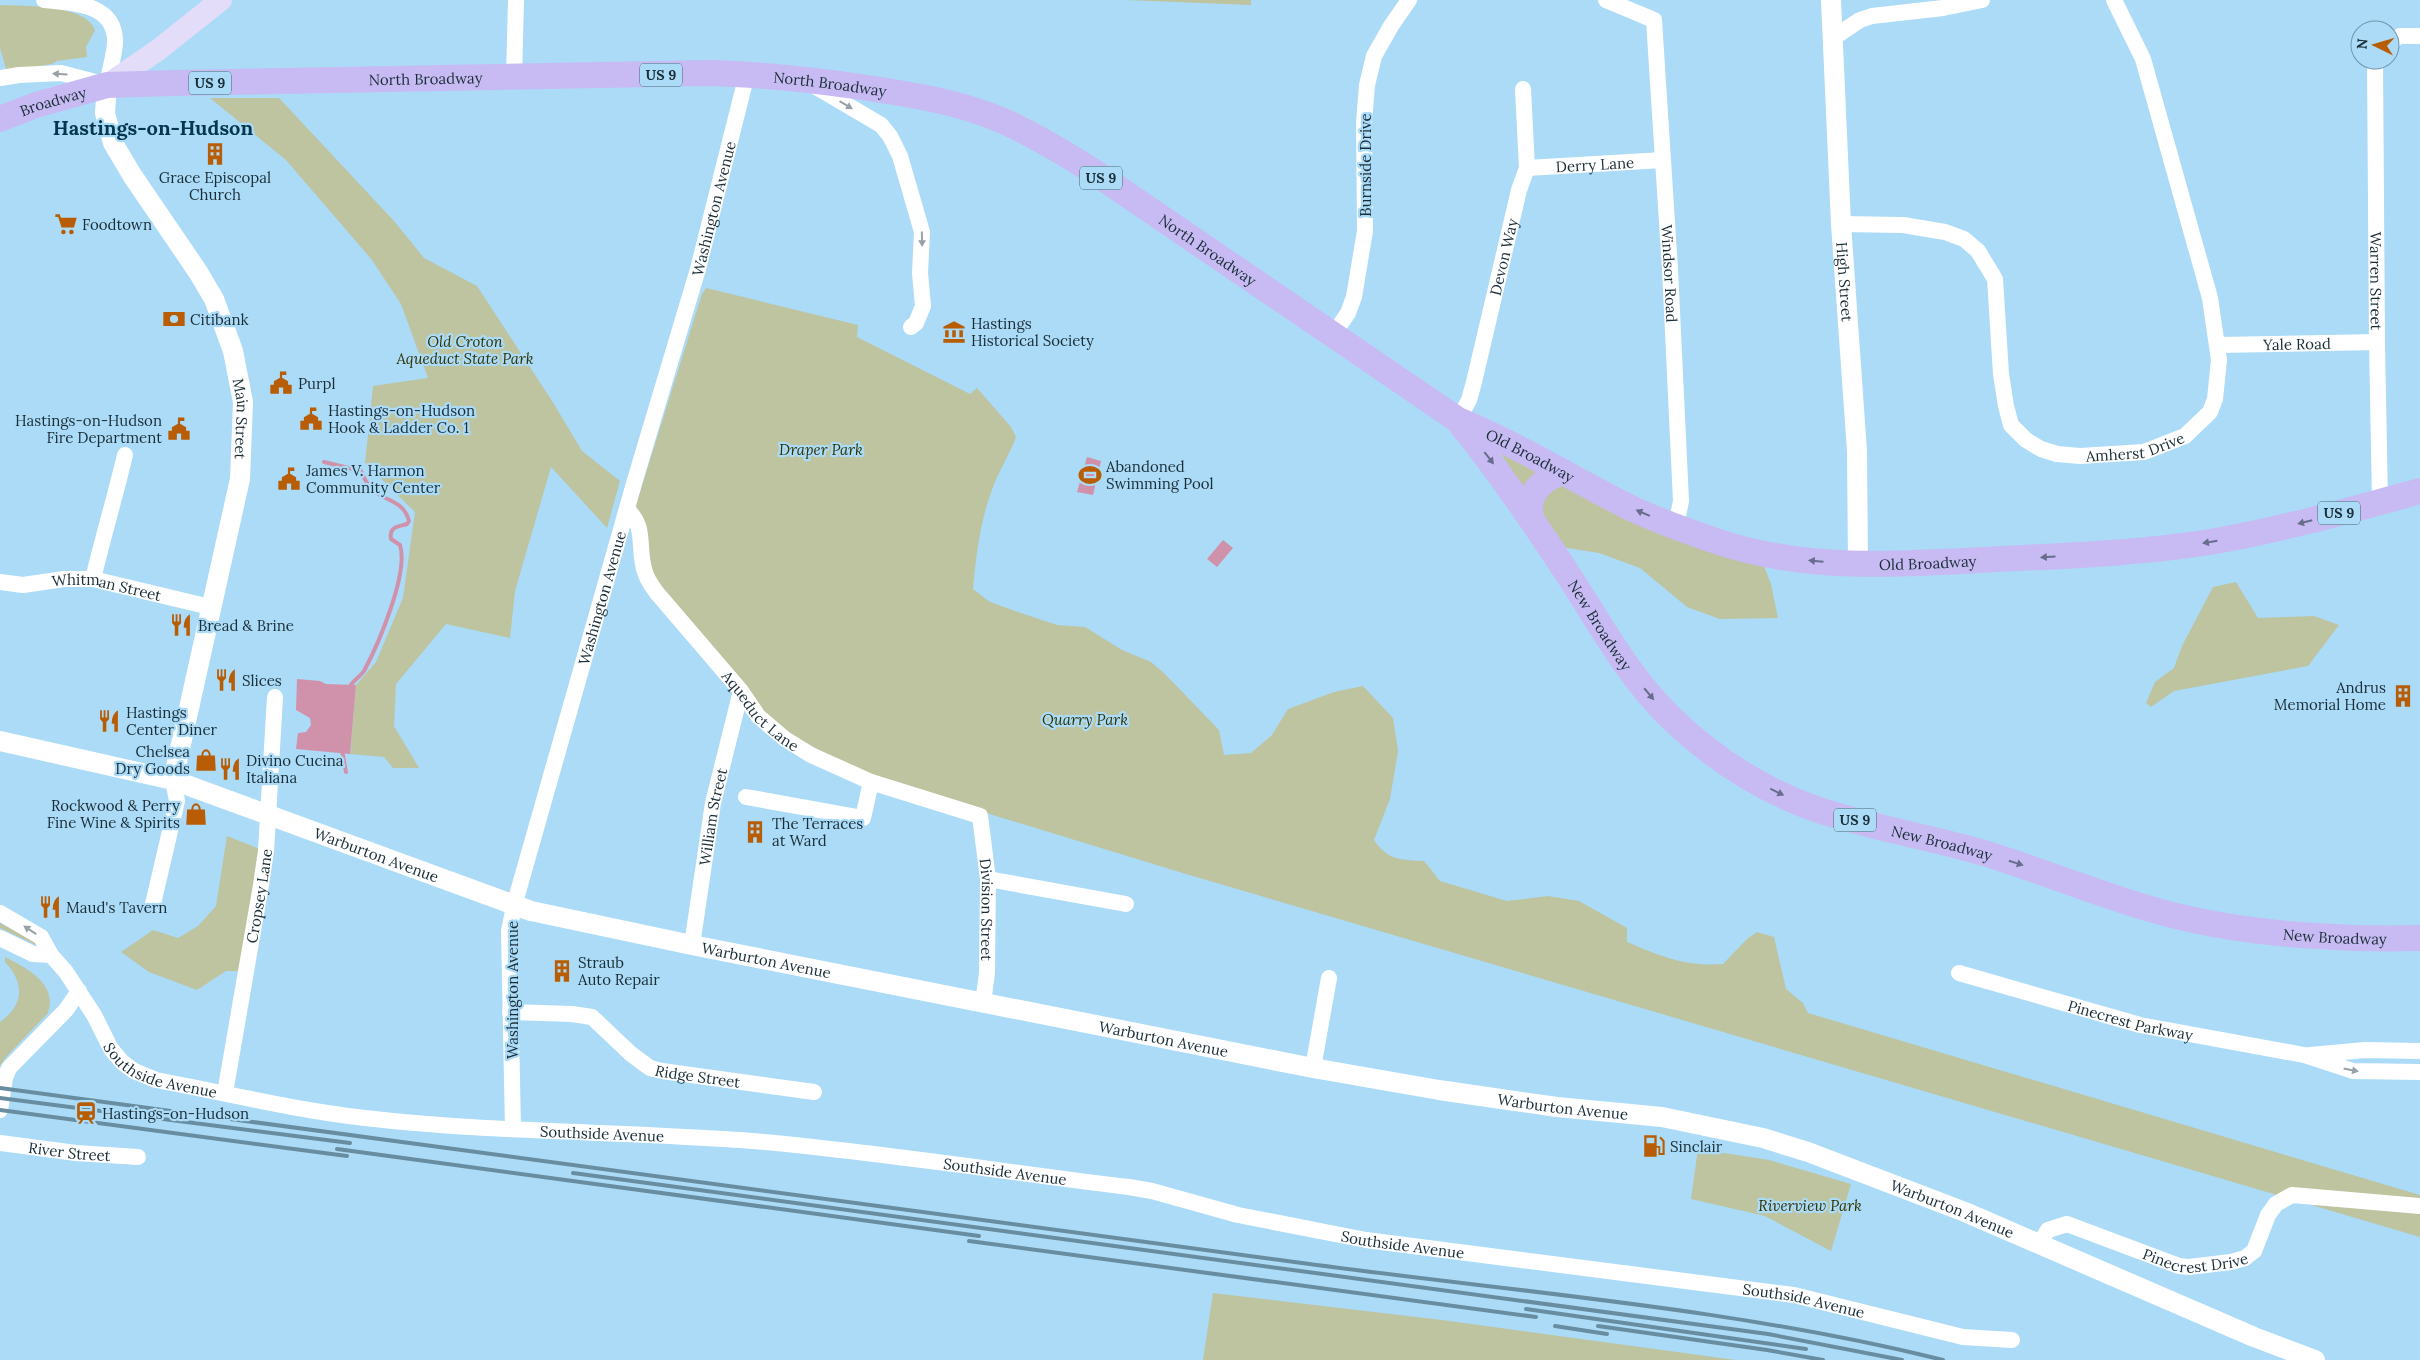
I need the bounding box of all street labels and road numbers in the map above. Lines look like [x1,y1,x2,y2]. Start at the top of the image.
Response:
road number: US 9 [640,64,682,86]
street label: North Broadway [773,67,888,100]
street label: North Broadway [368,68,483,89]
road number: US 9 [189,72,231,95]
street label: Broadway [17,82,88,120]
street label: Burnside Drive [1356,113,1375,217]
street label: Washington Avenue [687,139,739,278]
street label: Derry Lane [1555,152,1635,176]
road number: US 9 [1080,167,1122,190]
street label: North Broadway [1156,210,1260,290]
street label: Devon Way [1485,216,1522,297]
street label: Windsor Road [1658,224,1682,323]
street label: Warren Street [2367,232,2386,331]
street label: High Street [1833,241,1857,322]
street label: Yale Road [2262,333,2331,354]
street label: Main Street [229,377,253,460]
street label: Old Broadway [1483,424,1578,486]
street label: Amherst Drive [2084,428,2187,465]
road number: US 9 [2318,502,2360,524]
street label: Washington Avenue [574,529,630,667]
street label: Old Broadway [1879,551,1977,573]
street label: Whitman Street [50,569,164,605]
street label: New Broadway [1564,576,1636,674]
street label: Aqueduct Lane [717,666,803,755]
street label: William Street [694,766,731,867]
road number: US 9 [1834,808,1876,832]
street label: New Broadway [1889,821,1995,865]
street label: Warburton Avenue [311,823,441,886]
street label: Cropsey Lane [242,847,276,945]
street label: Division Street [976,857,998,961]
street label: Washington Avenue [503,921,522,1059]
street label: New Broadway [2282,924,2387,948]
street label: Warburton Avenue [700,938,833,982]
street label: Pinecrest Parkway [2066,995,2195,1044]
street label: Warburton Avenue [1097,1016,1230,1061]
street label: Southside Avenue [100,1039,219,1101]
street label: Ridge Street [653,1060,742,1091]
street label: Warburton Avenue [1496,1089,1629,1123]
street label: Southside Avenue [540,1121,665,1145]
street label: River Street [27,1137,111,1165]
street label: Southside Avenue [942,1153,1068,1189]
street label: Warburton Avenue [1888,1175,2017,1242]
street label: Southside Avenue [1339,1226,1466,1262]
street label: Pinecrest Drive [2140,1244,2250,1277]
street label: Southside Avenue [1742,1279,1867,1322]

